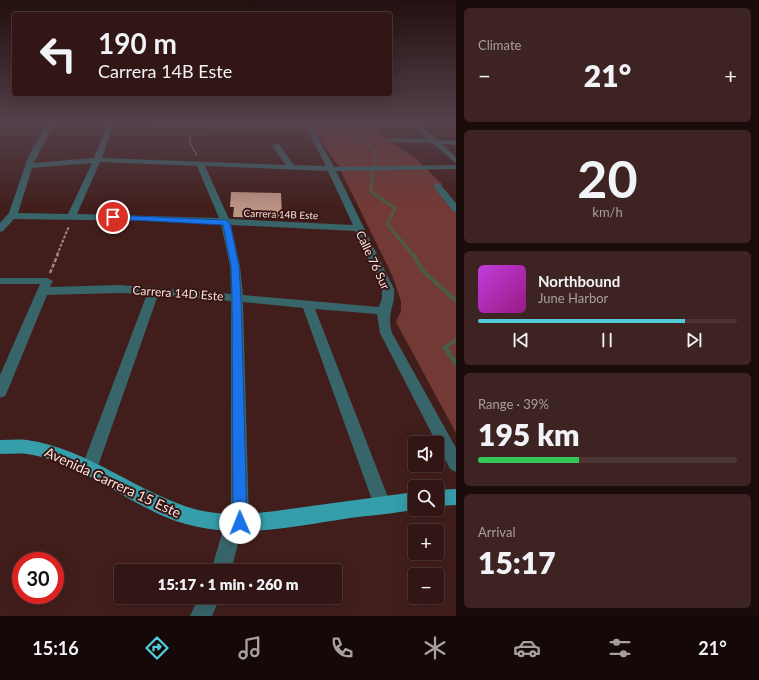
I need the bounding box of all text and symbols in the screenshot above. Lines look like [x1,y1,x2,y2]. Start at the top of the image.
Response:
text: 190 m [98,26,177,60]
icon: left [32,28,84,80]
text: Climate [478,37,521,53]
text: 21° [584,57,631,93]
text: Carrera 14B Este [98,60,232,82]
text: − [478,62,491,89]
text: + [724,62,737,89]
text: 20 [577,147,638,209]
pin [96,200,130,234]
text: km/h [592,204,623,220]
icon: arrive [102,206,124,228]
street label: Carrera 14B Este [244,207,318,221]
street label: Calle 76 Sur [353,228,393,293]
text: Northbound [538,272,620,290]
street label: Carrera 14D Este [132,282,224,304]
text: June Harbor [538,290,608,306]
icon: previous [510,329,532,351]
icon: pause [596,329,618,351]
icon: next [683,329,705,351]
text: Range · 39% [478,396,549,412]
text: 195 km [478,416,579,452]
map controls [408,436,444,604]
button: sound [408,436,444,472]
street label: Avenida Carrera 15 Este [42,443,184,521]
button: search [408,480,444,516]
position arrow [219,502,261,544]
button: + [408,524,444,560]
text: Arrival [478,524,515,540]
text: 15:17 [478,544,556,580]
speed limit sign: 30 [12,552,64,604]
button: − [408,568,444,604]
text: 15:17 · 1 min · 260 m [157,575,299,593]
icon: directions [143,634,171,662]
icon: music [236,634,264,662]
icon: phone [328,634,356,662]
icon: climate [421,634,449,662]
icon: car [513,634,541,662]
icon: filters [606,634,634,662]
text: 15:16 [32,637,79,659]
text: 21° [698,637,727,659]

